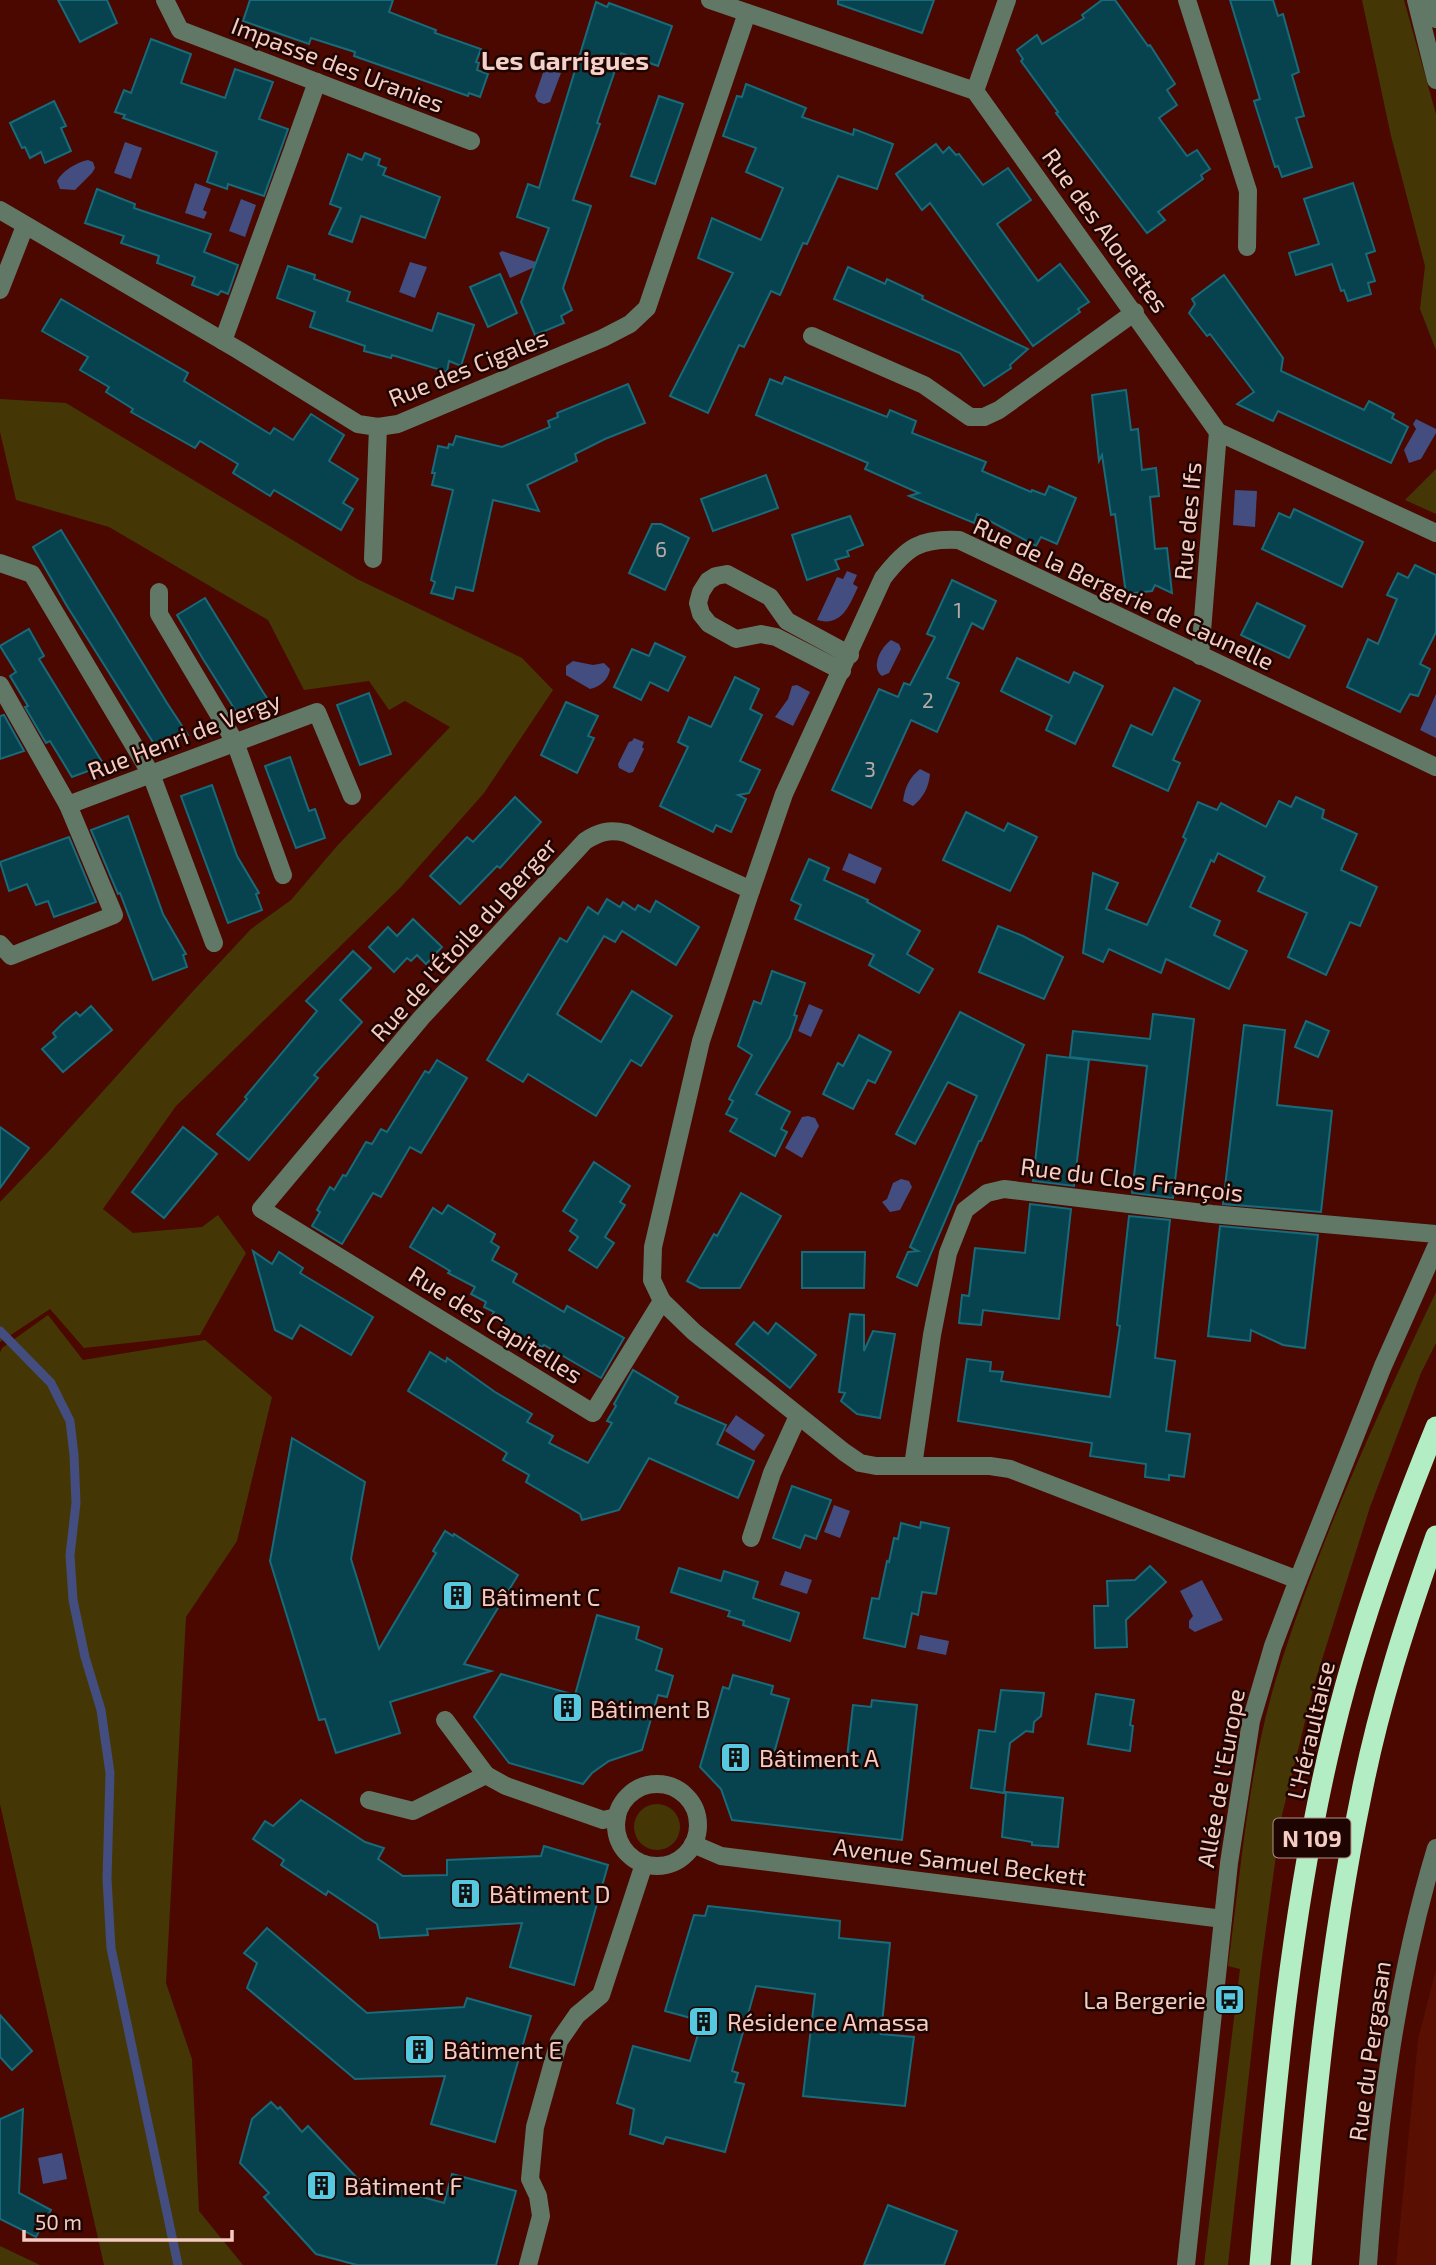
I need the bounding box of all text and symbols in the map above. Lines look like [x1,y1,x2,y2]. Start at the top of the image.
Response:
street label: Impasse des Uranies [228,10,448,118]
district label: Les Garrigues [481,44,649,75]
street label: Rue des Alouettes [1037,142,1175,318]
street label: Rue des Cigales [384,322,552,412]
street label: Rue des Ifs [1167,461,1207,581]
street label: Rue de la Bergerie de Caunelle [969,511,1279,675]
house number: 6 [655,536,667,561]
house number: 1 [954,597,962,622]
street label: Rue Henri de Vergy [83,685,285,785]
house number: 2 [922,687,934,712]
house number: 3 [864,756,876,781]
street label: Rue de l'Étoile du Berger [364,831,562,1047]
street label: Rue du Clos François [1019,1151,1245,1208]
street label: Rue des Capitelles [404,1259,588,1389]
building icon: Bâtiment C [441,1579,475,1613]
place label: Bâtiment C [481,1582,600,1611]
street label: L'Héraultaise [1280,1658,1340,1802]
street label: Allée de l'Europe [1190,1686,1250,1870]
building icon: Bâtiment B [550,1691,584,1725]
place label: Bâtiment B [590,1694,710,1723]
building icon: Bâtiment A [719,1740,753,1774]
place label: Bâtiment A [759,1743,879,1772]
road number: N 109 [1274,1818,1350,1857]
street label: Avenue Samuel Beckett [832,1831,1088,1891]
building icon: Bâtiment D [449,1876,483,1910]
place label: Bâtiment D [489,1879,610,1908]
street label: Rue du Pergasan [1342,1959,1396,2143]
bus stop icon: La Bergerie [1212,1982,1246,2016]
place label: La Bergerie [1083,1985,1206,2014]
building icon: Résidence Amassa [687,2004,721,2038]
place label: Résidence Amassa [727,2007,929,2036]
building icon: Bâtiment E [403,2032,437,2066]
place label: Bâtiment E [443,2035,562,2064]
building icon: Bâtiment F [304,2168,338,2202]
place label: Bâtiment F [344,2171,463,2200]
scale bar [24,2198,233,2242]
text: 50 m [35,2209,82,2234]

